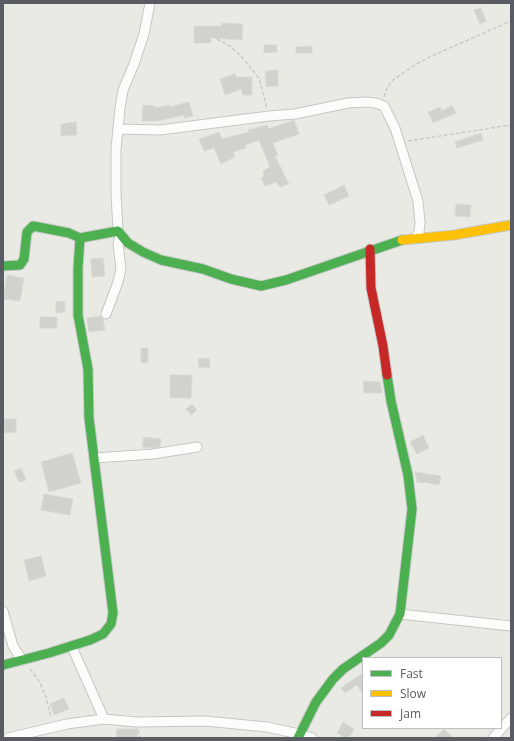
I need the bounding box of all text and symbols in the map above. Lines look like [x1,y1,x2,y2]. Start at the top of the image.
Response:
legend [362,657,502,729]
text: Fast [400,665,423,682]
text: Slow [400,685,426,702]
text: Jam [400,705,421,722]

